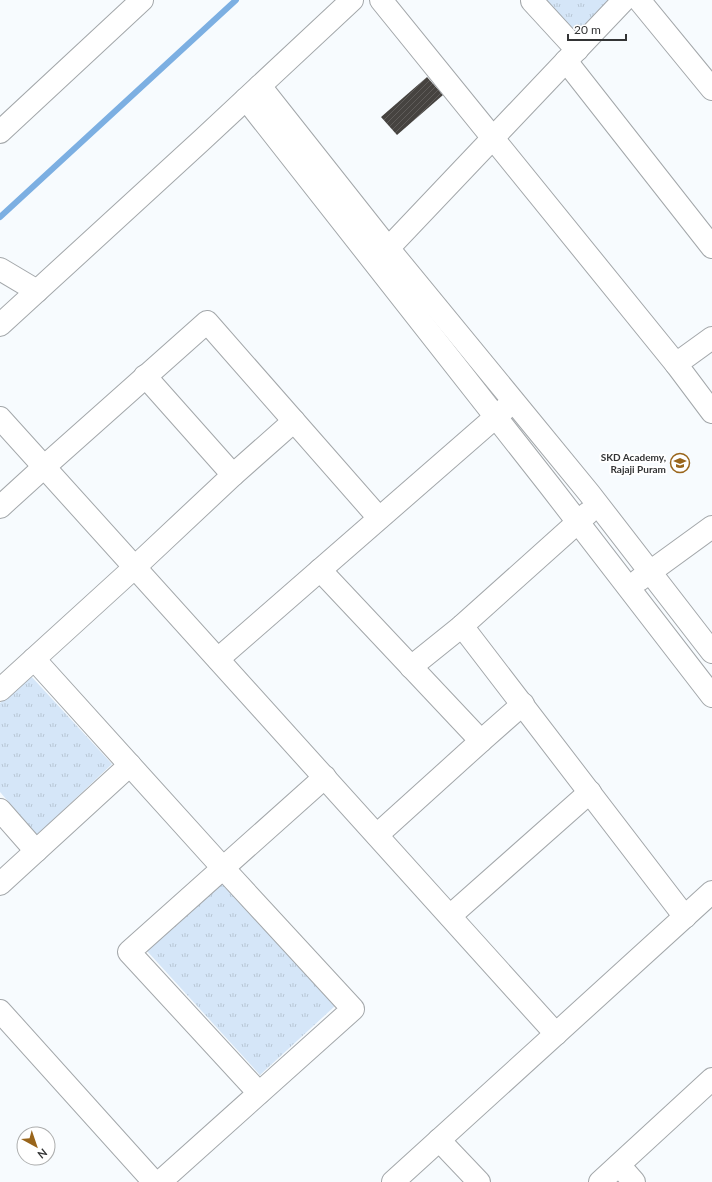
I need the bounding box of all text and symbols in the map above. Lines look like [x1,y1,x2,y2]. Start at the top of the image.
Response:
scale bar [568,16,626,42]
text: 20 m [574,22,601,37]
place label: SKD Academy, Rajaji Puram [601,451,666,475]
school or university icon: SKD Academy, Rajaji Puram [669,452,691,474]
north arrow [16,1126,56,1166]
text: N [35,1146,50,1162]

